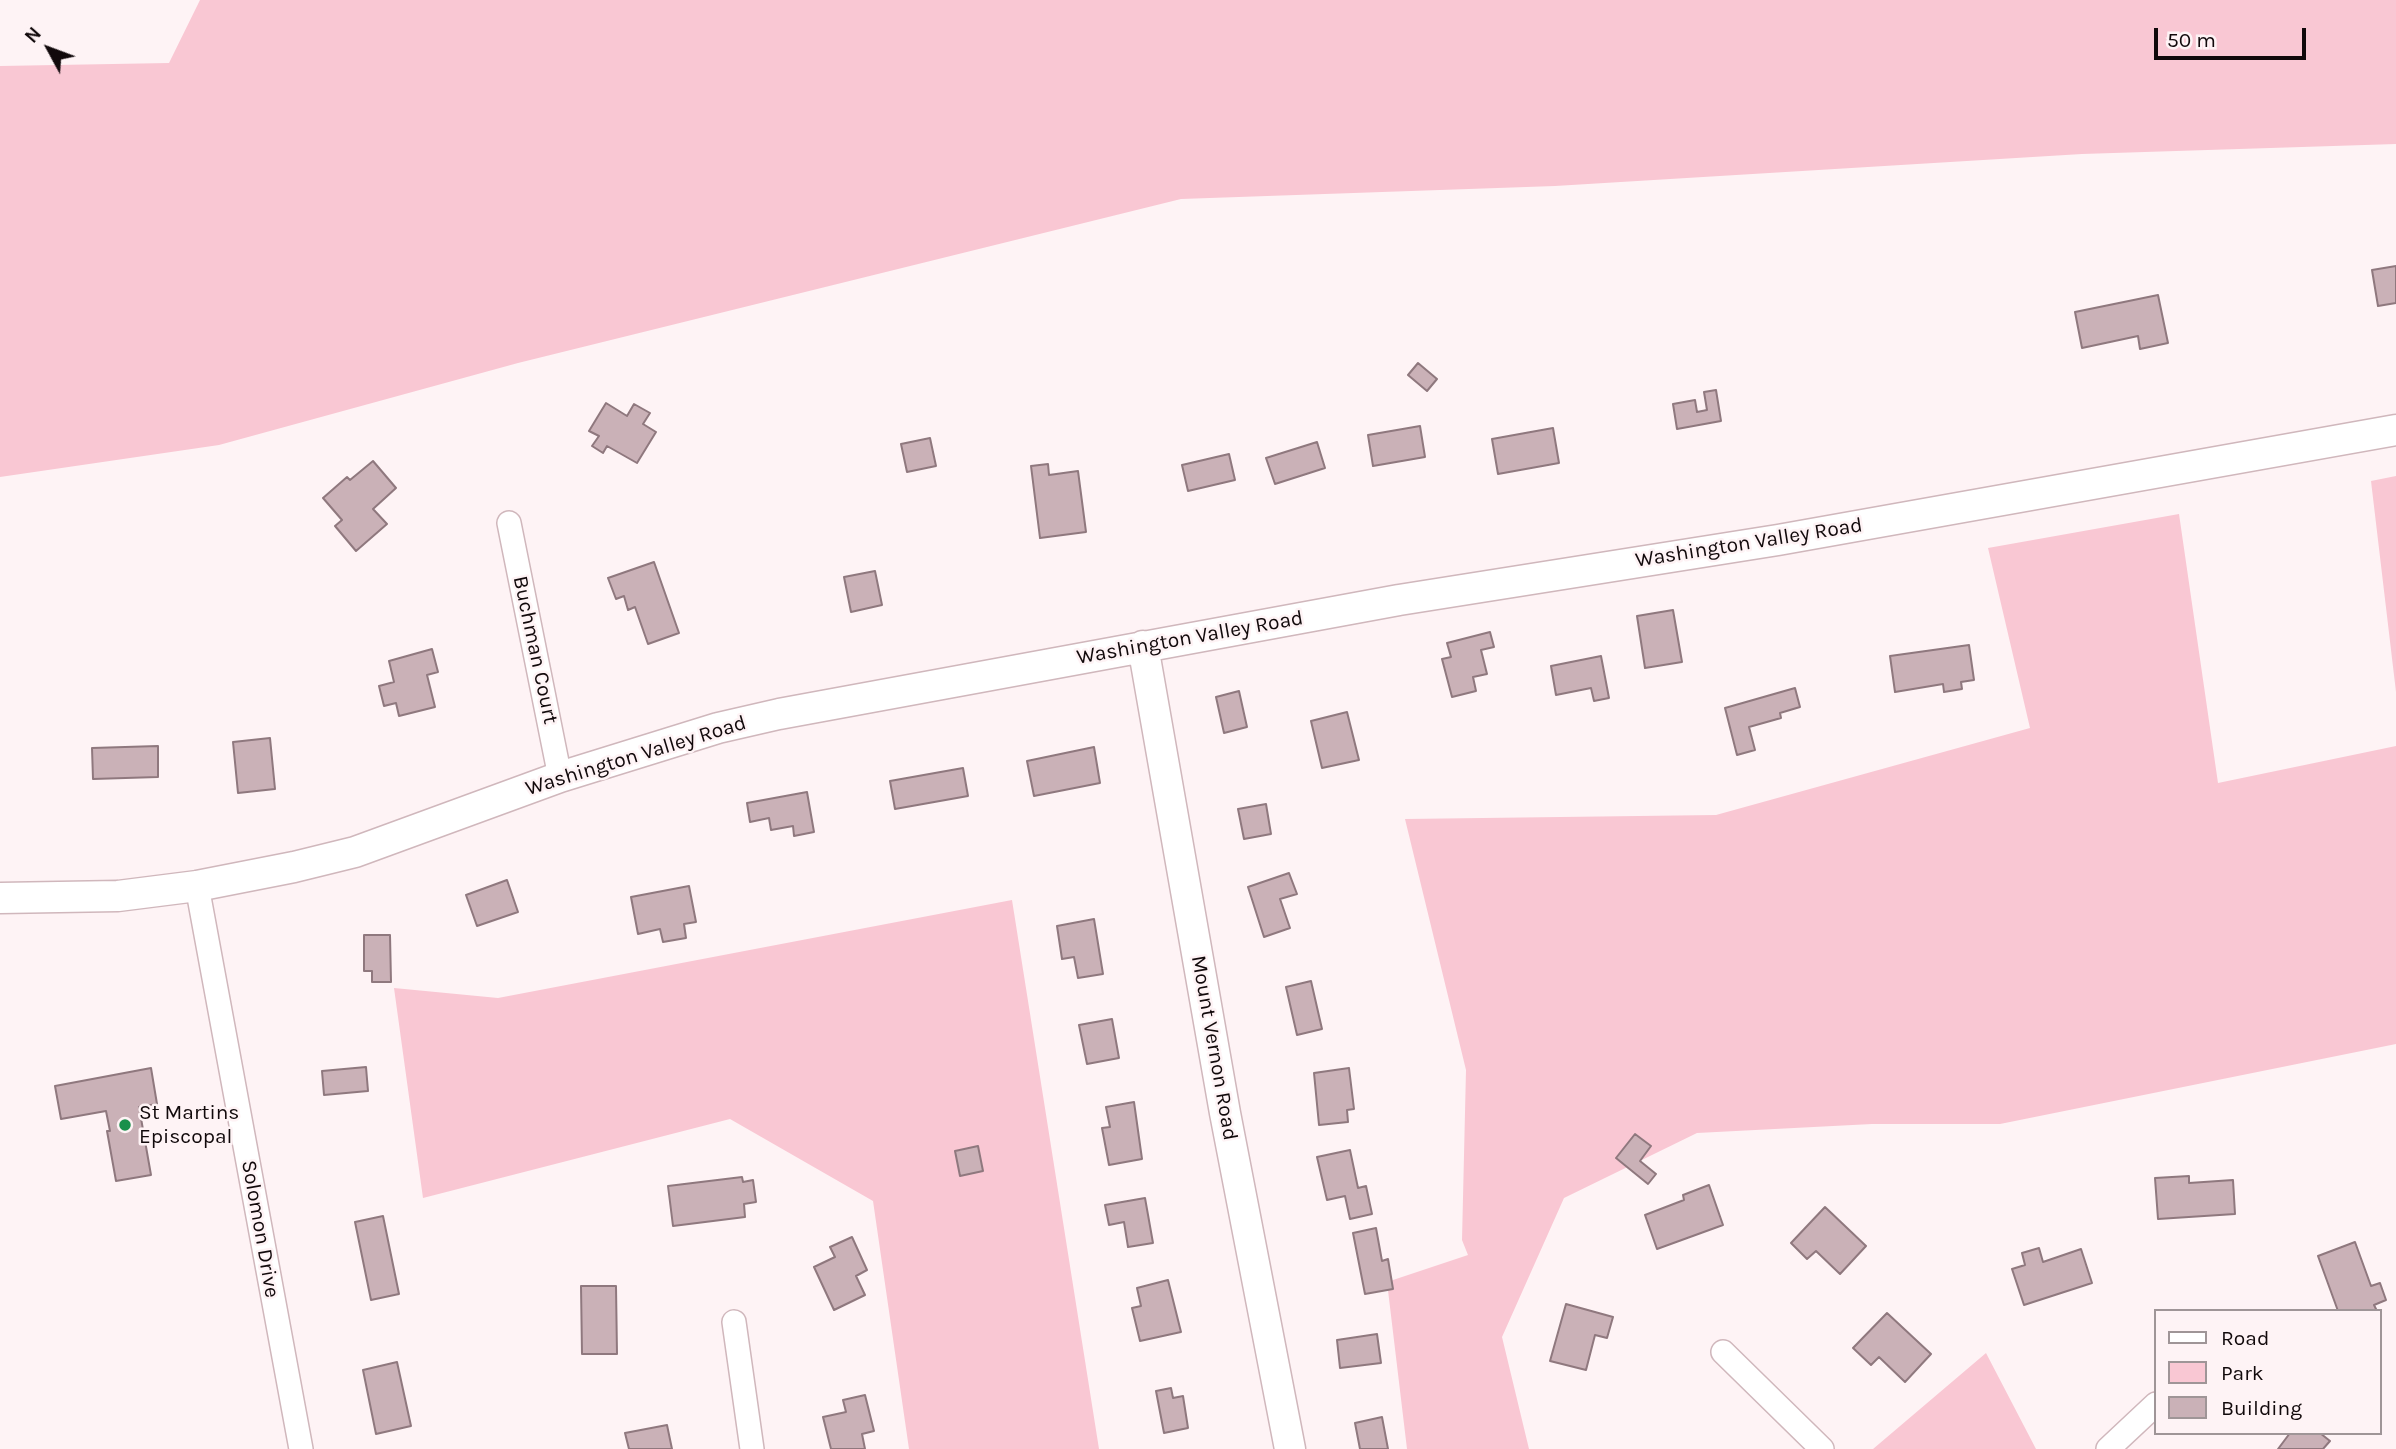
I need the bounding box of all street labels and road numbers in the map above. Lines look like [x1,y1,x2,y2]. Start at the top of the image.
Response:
street label: Washington Valley Road [1634,513,1864,573]
street label: Buchman Court [507,574,563,726]
street label: Washington Valley Road [1075,606,1305,670]
street label: Washington Valley Road [523,710,749,802]
street label: Mount Vernon Road [1185,954,1243,1142]
street label: Solomon Drive [235,1158,285,1300]

